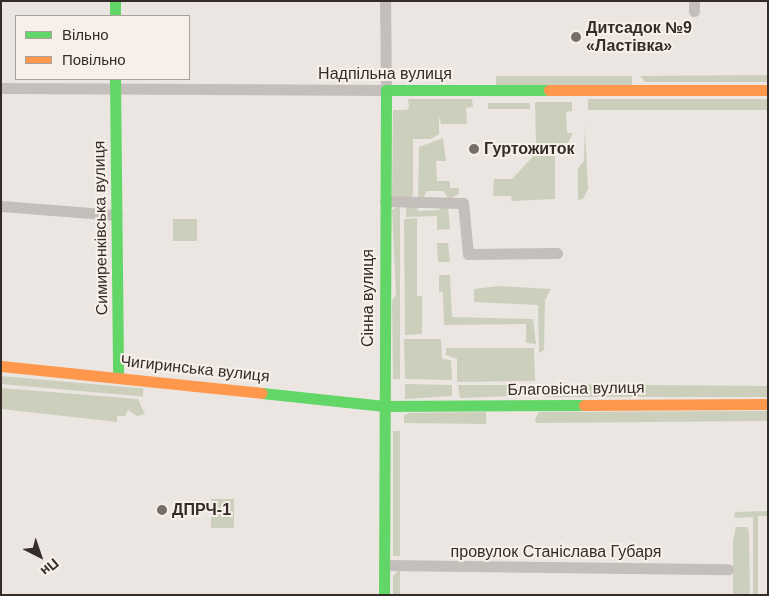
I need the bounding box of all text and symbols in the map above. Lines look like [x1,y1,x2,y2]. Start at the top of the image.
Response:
legend [15,15,190,80]
place label: Дитсадок №9 «Ластівка» [586,18,692,56]
text: Вільно [62,26,109,43]
marker: Дитсадок №9 «Ластівка» [570,31,582,43]
text: Повільно [62,51,126,68]
street label: Надпільна вулиця [318,64,452,84]
place label: Гуртожиток [484,139,574,159]
street label: Симиренківська вулиця [90,140,112,316]
marker: Гуртожиток [468,143,480,155]
street label: Сінна вулиця [358,249,378,347]
street label: Чигиринська вулиця [119,352,271,386]
street label: Благовісна вулиця [507,378,645,400]
place label: ДПРЧ-1 [172,500,231,520]
marker: ДПРЧ-1 [156,504,168,516]
north arrow [15,531,65,581]
street label: провулок Станіслава Губаря [451,542,661,562]
text: Пн [38,555,62,579]

